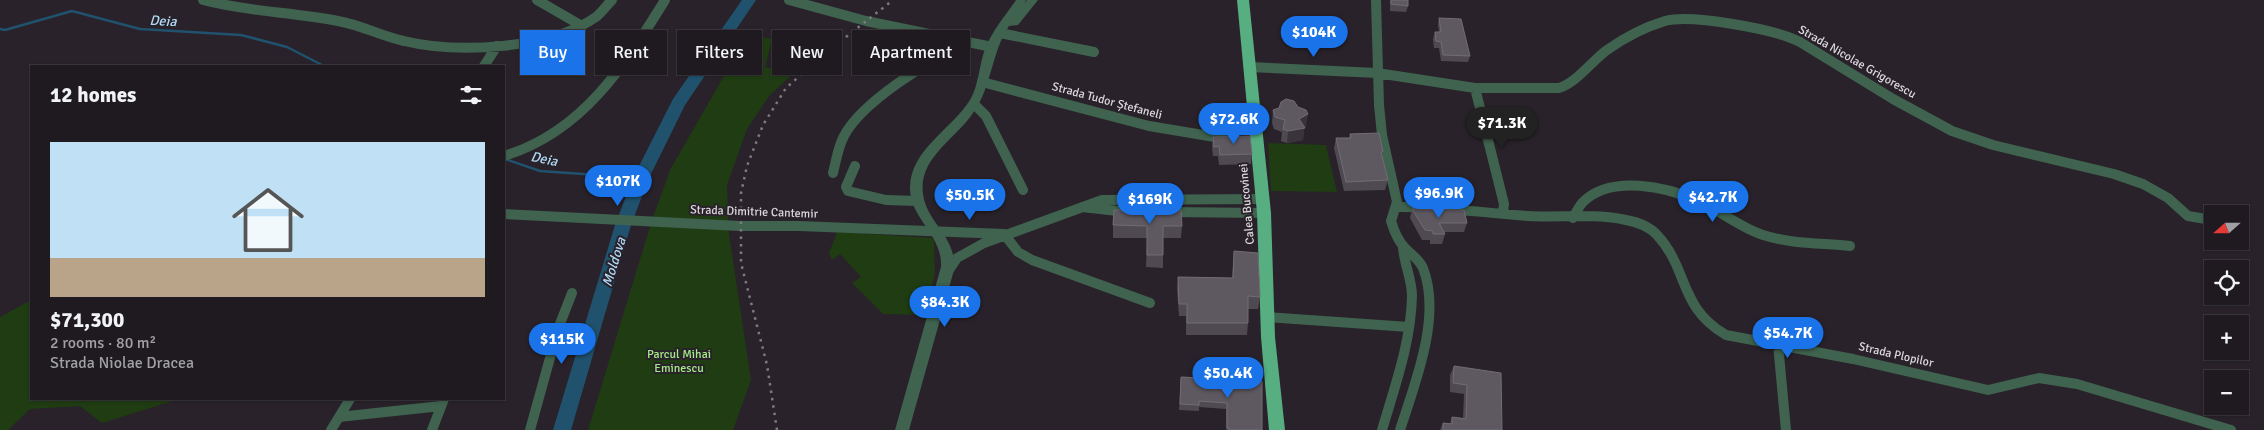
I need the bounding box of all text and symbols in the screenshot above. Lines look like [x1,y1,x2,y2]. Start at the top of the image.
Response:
water label: Deia [149,12,178,30]
pin: $104K [1279,15,1349,58]
text: $104K [1292,22,1336,42]
street label: Strada Nicolae Grigorescu [1795,22,1919,102]
chip: Buy [520,30,585,75]
chip: Rent [595,30,667,75]
chip: Filters [677,30,762,75]
chip: New [772,30,842,75]
chip: Apartment [852,30,970,75]
street label: Strada Tudor Ștefaneli [1050,79,1164,123]
icon: filters [457,81,485,109]
text: 12 homes [50,82,136,108]
pin: $72.6K [1193,102,1275,145]
pin: $71.3K [1461,106,1543,149]
text: $72.6K [1209,109,1259,129]
text: $71.3K [1477,113,1527,133]
water label: Deia [529,148,560,170]
street label: Calea Bucovinei [1236,163,1258,245]
pin: $107K [583,164,653,207]
text: $107K [596,171,640,191]
icon: home [223,175,313,265]
pin: $96.9K [1398,176,1480,219]
pin: $50.5K [929,178,1011,221]
pin: $42.7K [1672,180,1754,223]
pin: $169K [1115,182,1185,225]
text: $96.9K [1414,183,1464,203]
text: $50.5K [945,185,995,205]
text: $42.7K [1688,187,1738,207]
text: $169K [1128,189,1172,209]
street label: Strada Dimitrie Cantemir [690,202,819,222]
north arrow [2204,205,2249,250]
map controls [2204,205,2249,415]
water label: Moldova [598,234,630,289]
button: locate [2204,260,2249,305]
pin: $84.3K [904,286,986,328]
text: $84.3K [920,292,970,312]
text: $71,300 [50,307,124,333]
button: + [2204,315,2249,360]
pin: $54.7K [1747,316,1829,359]
pin: $115K [527,322,597,365]
text: $54.7K [1763,323,1813,343]
text: $115K [540,329,584,349]
text: 2 rooms · 80 m² [50,333,156,353]
street label: Strada Plopilor [1857,339,1935,371]
park label: Parcul Mihai Eminescu [647,347,711,376]
text: Strada Niolae Dracea [50,353,194,373]
pin: $50.4K [1187,356,1269,399]
text: $50.4K [1203,363,1253,383]
button: − [2204,370,2249,415]

